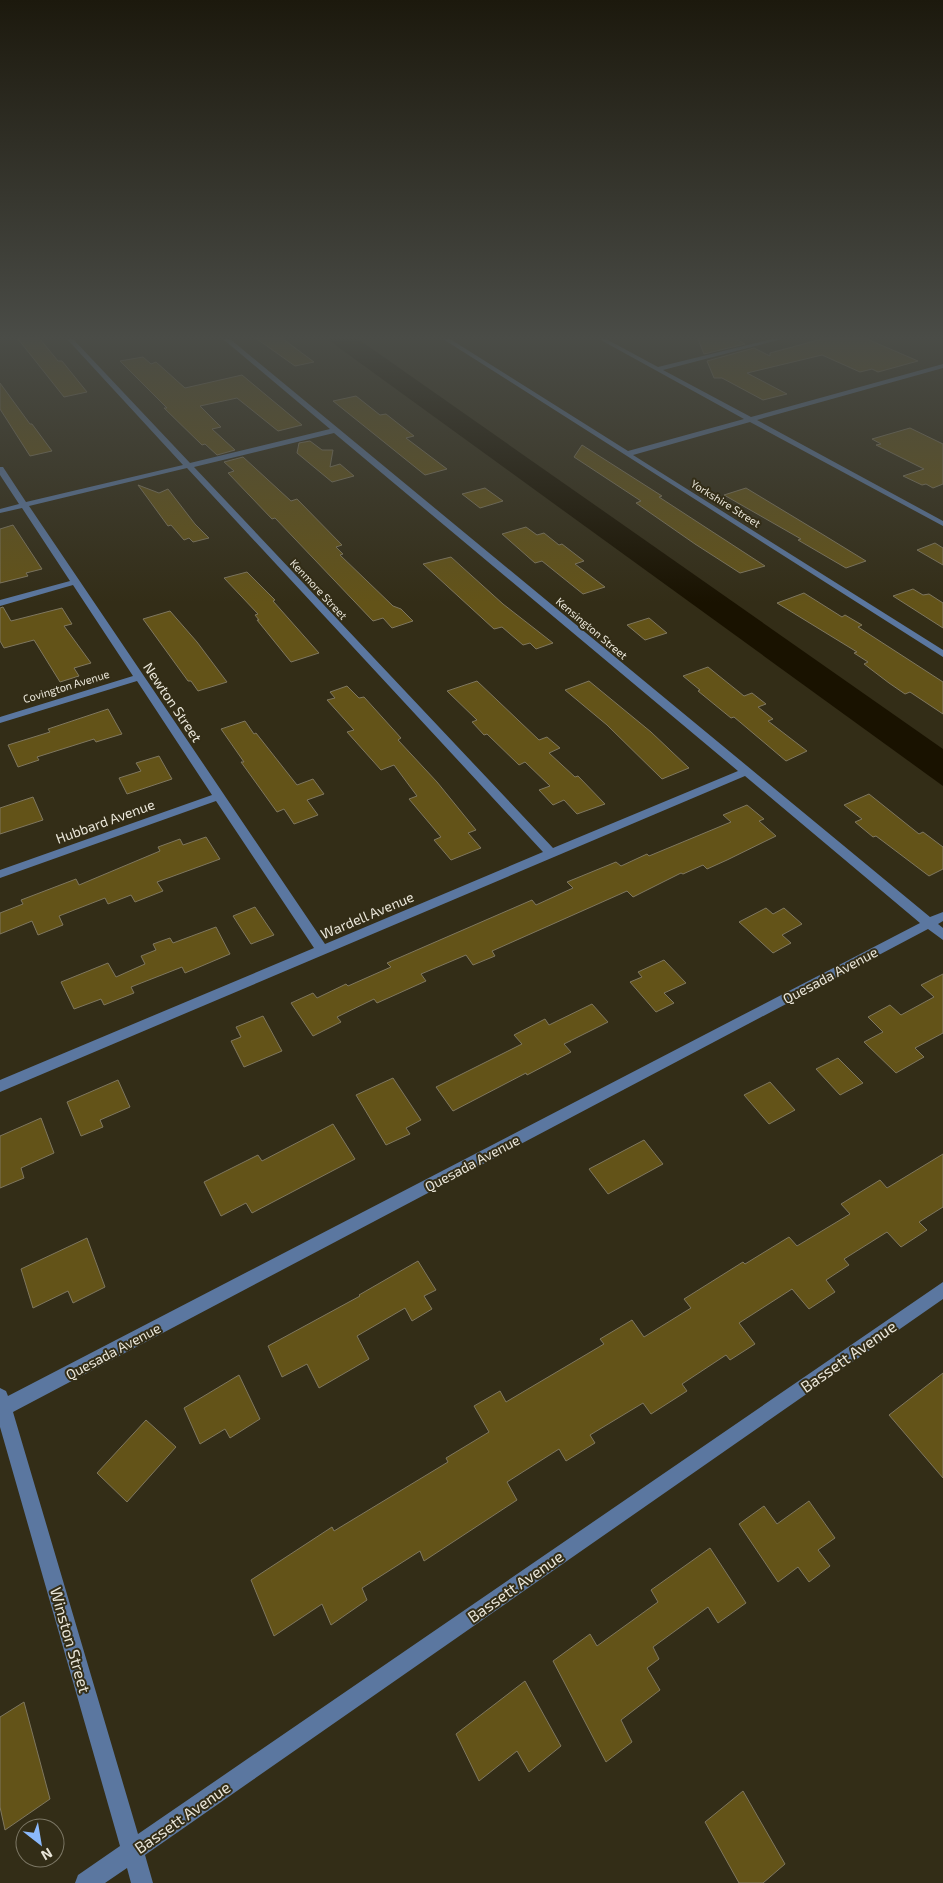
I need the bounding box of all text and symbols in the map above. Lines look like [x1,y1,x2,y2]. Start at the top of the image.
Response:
street label: Yorkshire Street [689,476,763,530]
street label: Kenmore Street [288,556,350,622]
street label: Kensington Street [554,594,630,662]
street label: Newton Street [140,659,206,745]
street label: Covington Avenue [21,667,111,705]
street label: Hubbard Avenue [53,795,157,847]
street label: Wardell Avenue [318,888,416,942]
street label: Quesada Avenue [780,943,880,1007]
street label: Quesada Avenue [422,1131,522,1195]
street label: Bassett Avenue [796,1316,900,1396]
street label: Quesada Avenue [63,1319,163,1383]
street label: Bassett Avenue [463,1546,567,1626]
street label: Winston Street [47,1585,95,1695]
street label: Bassett Avenue [130,1777,234,1857]
north arrow [15,1818,65,1868]
text: N [38,1845,56,1864]

